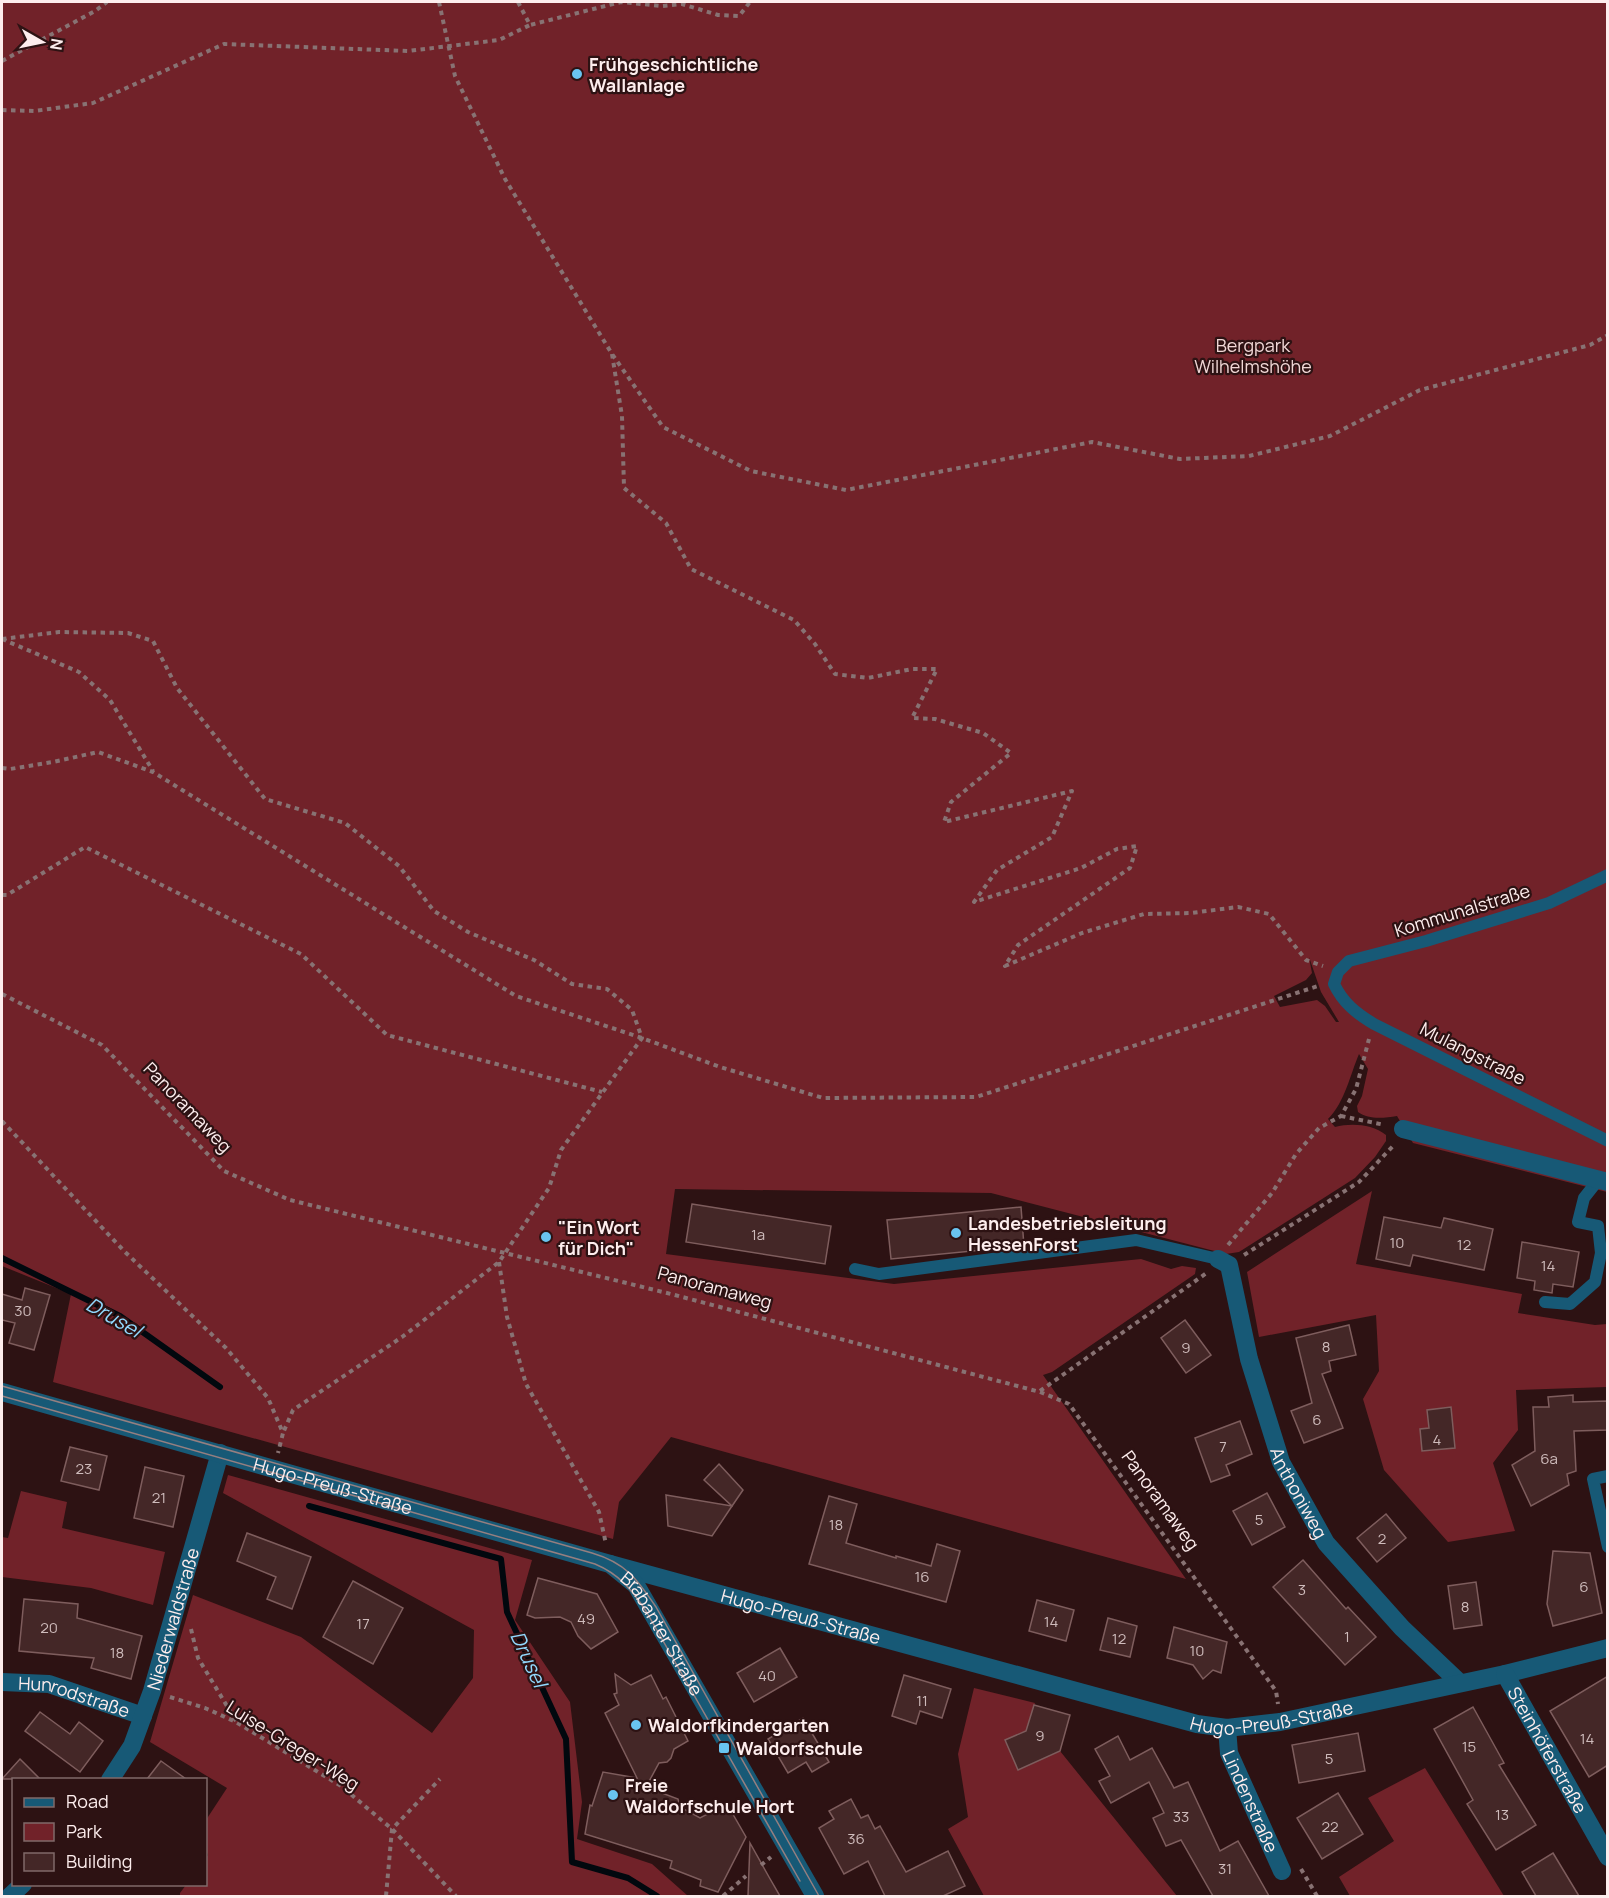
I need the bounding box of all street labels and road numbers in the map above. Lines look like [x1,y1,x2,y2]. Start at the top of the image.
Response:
street label: Kommunalstraße [1391,878,1533,942]
street label: Mulangstraße [1416,1016,1530,1090]
street label: Panoramaweg [139,1056,237,1158]
street label: Panoramaweg [655,1260,775,1314]
street label: Anthoniweg [1265,1444,1333,1543]
street label: Panoramaweg [1117,1445,1205,1555]
street label: Hugo-Preuß-Straße [251,1452,415,1520]
street label: Niederwaldstraße [141,1545,204,1693]
street label: Brabanter Straße [616,1565,709,1700]
street label: Hugo-Preuß-Straße [719,1583,884,1649]
street label: Hunrodstraße [18,1671,133,1723]
street label: Steinhöferstraße [1502,1682,1593,1817]
street label: Luise-Greger-Weg [222,1694,364,1796]
street label: Hugo-Preuß-Straße [1187,1695,1355,1740]
street label: Lindenstraße [1217,1746,1284,1856]

